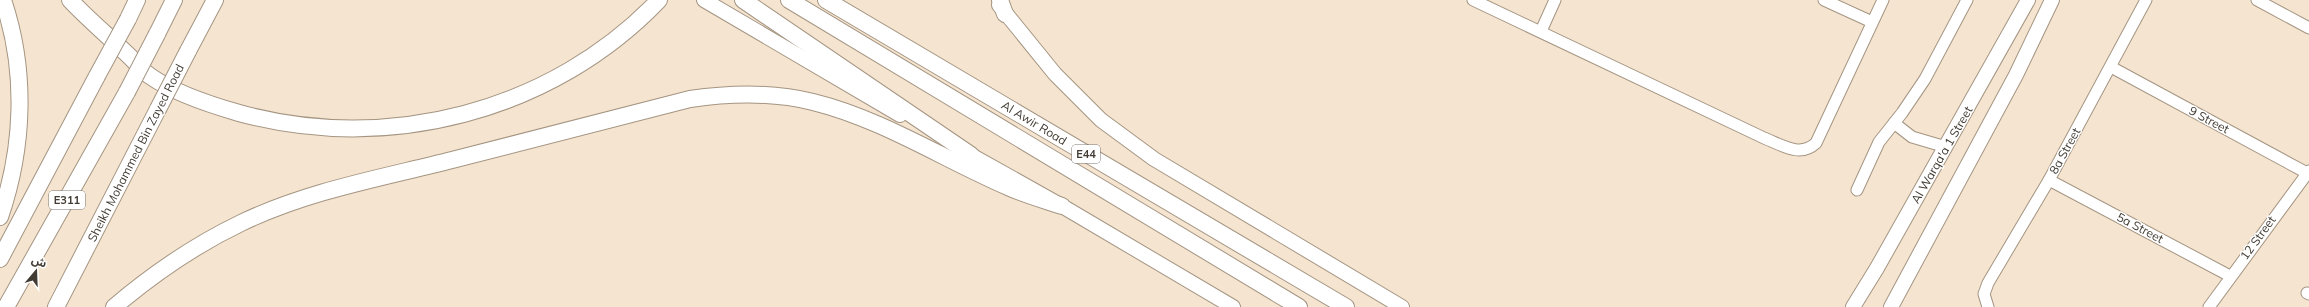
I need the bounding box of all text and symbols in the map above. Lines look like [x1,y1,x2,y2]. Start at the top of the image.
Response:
street label: Sheikh Mohammed Bin Zayed Road [84,61,187,244]
street label: Al Awir Road [999,97,1070,148]
street label: Al Warqa'a 1 Street [1908,103,1976,206]
street label: 9 Street [2186,103,2232,136]
street label: 8a Street [2046,125,2083,177]
road number: E44 [1072,145,1100,163]
road number: E311 [49,191,85,209]
street label: 5a Street [2114,209,2166,246]
street label: 12 Street [2237,213,2279,263]
north arrow [16,251,56,291]
text: ش [30,252,49,271]

